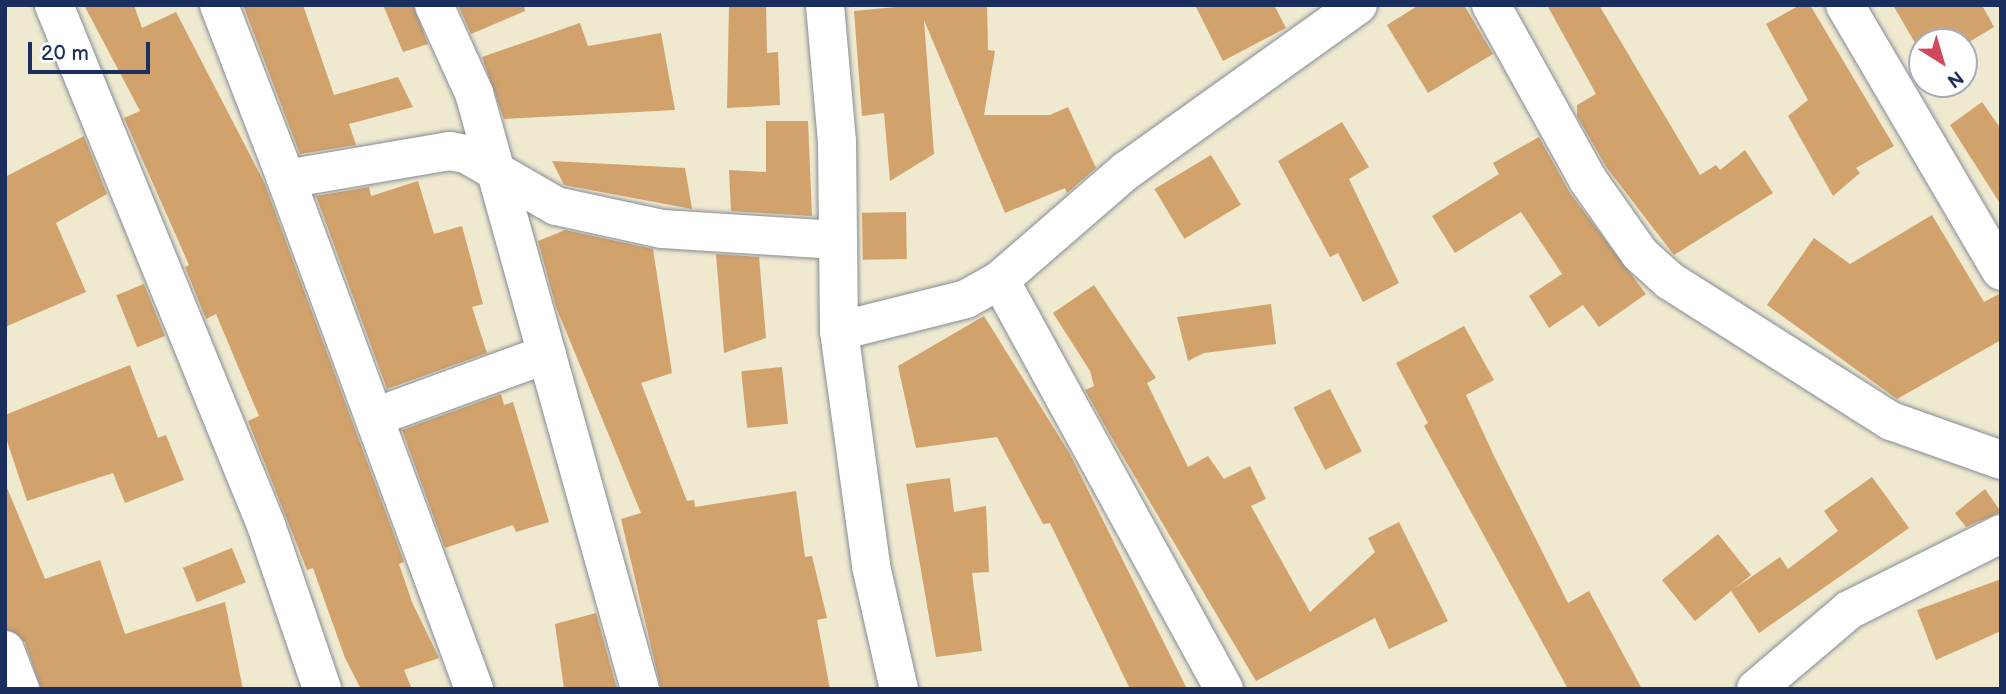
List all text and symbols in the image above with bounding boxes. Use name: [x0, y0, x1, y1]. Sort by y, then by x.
scale bar: [32, 28, 154, 72]
north arrow: [1908, 28, 1978, 98]
text: 20 m: [41, 41, 89, 66]
text: N: [1942, 65, 1967, 92]

